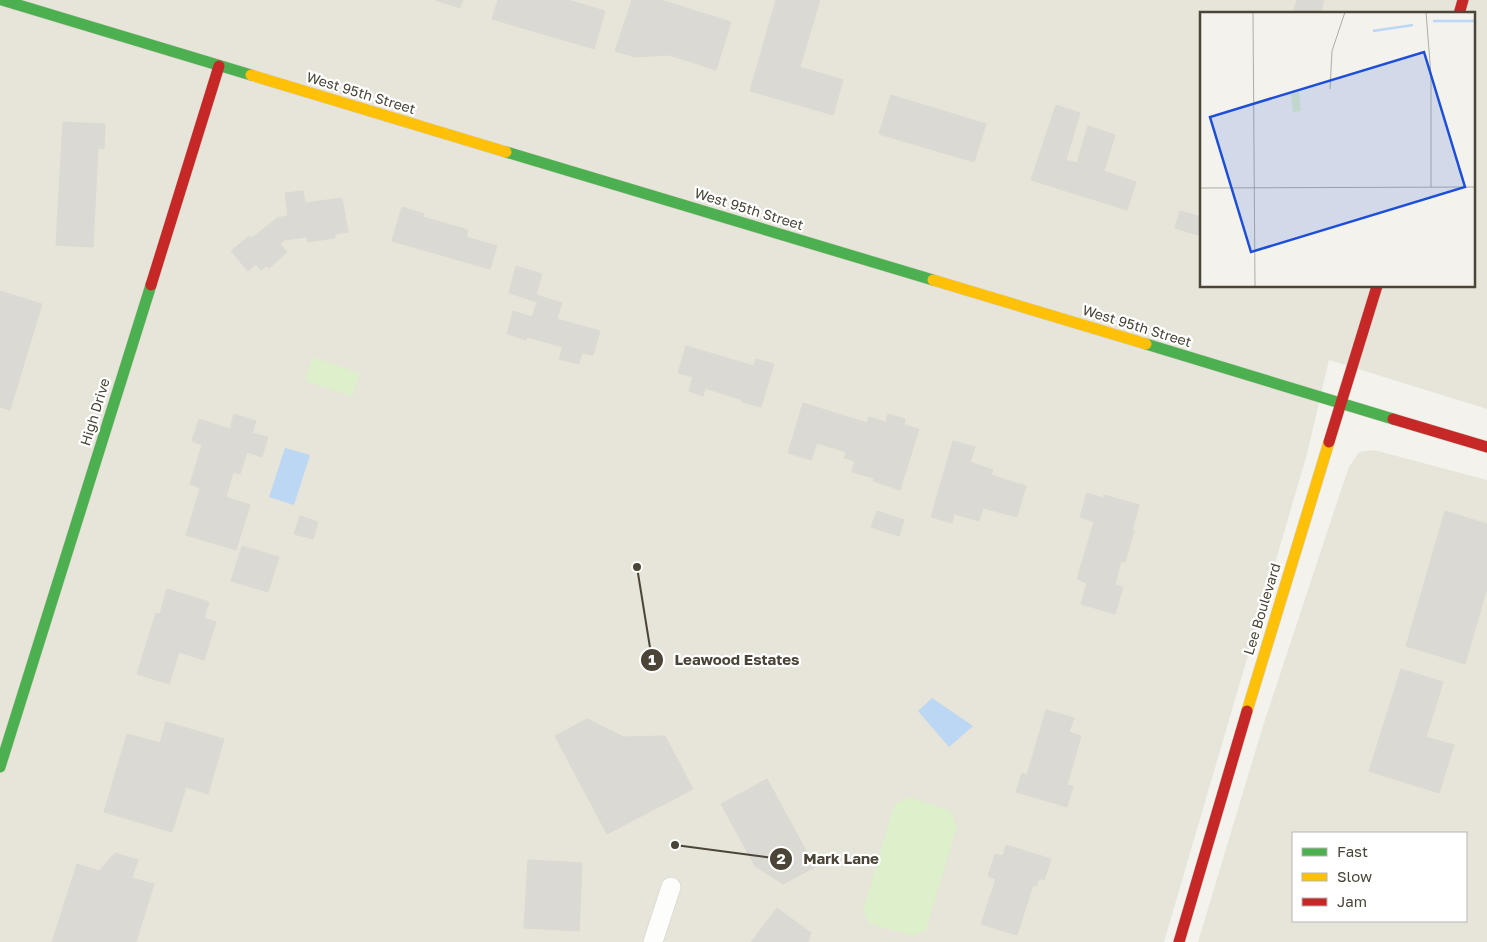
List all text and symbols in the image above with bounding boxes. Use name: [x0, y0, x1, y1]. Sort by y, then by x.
inset map: [1200, 12, 1474, 288]
street label: West 95th Street: [305, 68, 418, 117]
street label: West 95th Street: [693, 184, 806, 233]
street label: West 95th Street: [1081, 301, 1194, 350]
street label: High Drive: [76, 376, 113, 448]
street label: Lee Boulevard: [1239, 561, 1284, 657]
callout: Leawood Estates: [640, 645, 810, 675]
text: 1: [648, 650, 656, 668]
text: Leawood Estates: [675, 650, 799, 668]
legend: [1292, 832, 1467, 922]
text: Fast: [1337, 842, 1368, 860]
callout: Mark Lane: [768, 844, 889, 874]
text: 2: [776, 849, 786, 867]
text: Mark Lane: [803, 849, 879, 867]
text: Slow: [1337, 867, 1372, 885]
text: Jam: [1337, 892, 1367, 910]

